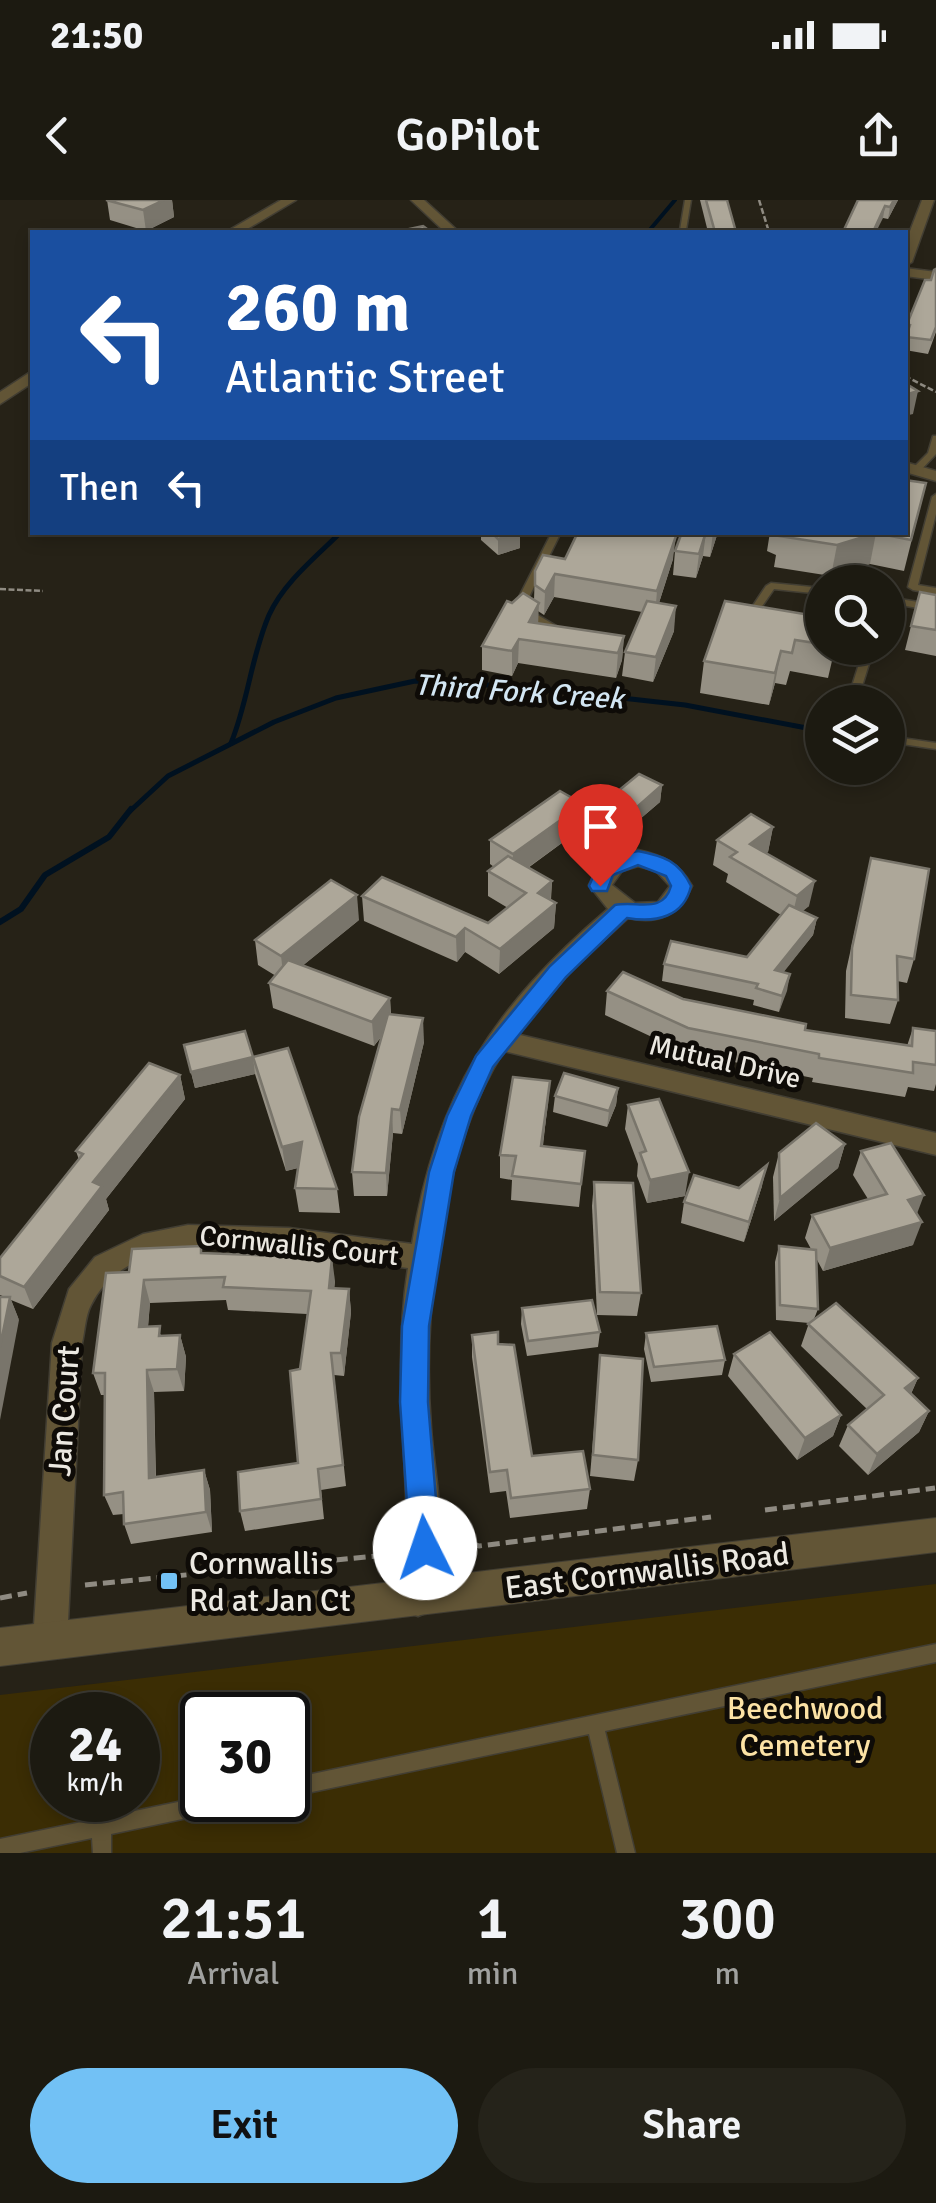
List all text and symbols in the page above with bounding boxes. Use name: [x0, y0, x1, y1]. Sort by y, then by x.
text: 21:50: [50, 12, 143, 59]
icon: back: [30, 108, 85, 163]
text: GoPilot: [396, 108, 540, 163]
icon: share: [851, 108, 906, 163]
text: 260 m: [225, 264, 410, 350]
icon: left: [60, 270, 190, 400]
text: Atlantic Street: [225, 350, 505, 405]
icon: left: [159, 460, 214, 515]
text: Then: [60, 464, 139, 511]
map controls: [805, 565, 905, 785]
button: search: [805, 565, 905, 665]
water label: Third Fork Creek: [413, 666, 628, 718]
button: layers: [805, 685, 905, 785]
pin: [558, 784, 643, 887]
icon: arrive: [573, 799, 628, 854]
street label: Mutual Drive: [646, 1028, 804, 1096]
street label: Cornwallis Court: [198, 1219, 400, 1273]
street label: Jan Court: [40, 1344, 88, 1478]
position arrow: [373, 1496, 477, 1600]
street label: East Cornwallis Road: [503, 1534, 791, 1608]
place label: Cornwallis Rd at Jan Ct: [189, 1544, 351, 1620]
marker: Cornwallis Rd at Jan Ct: [158, 1570, 180, 1592]
park label: Beechwood Cemetery: [727, 1689, 883, 1765]
speed limit sign: 30: [180, 1692, 310, 1822]
text: 24: [68, 1714, 122, 1776]
text: km/h: [67, 1767, 123, 1798]
text: 21:51: [160, 1882, 307, 1956]
text: 1: [476, 1882, 509, 1956]
text: 300: [679, 1882, 776, 1956]
text: Arrival: [187, 1954, 280, 1993]
text: min: [467, 1954, 518, 1993]
text: m: [714, 1954, 740, 1993]
button: Exit: [30, 2068, 458, 2183]
button: Share: [478, 2068, 906, 2183]

